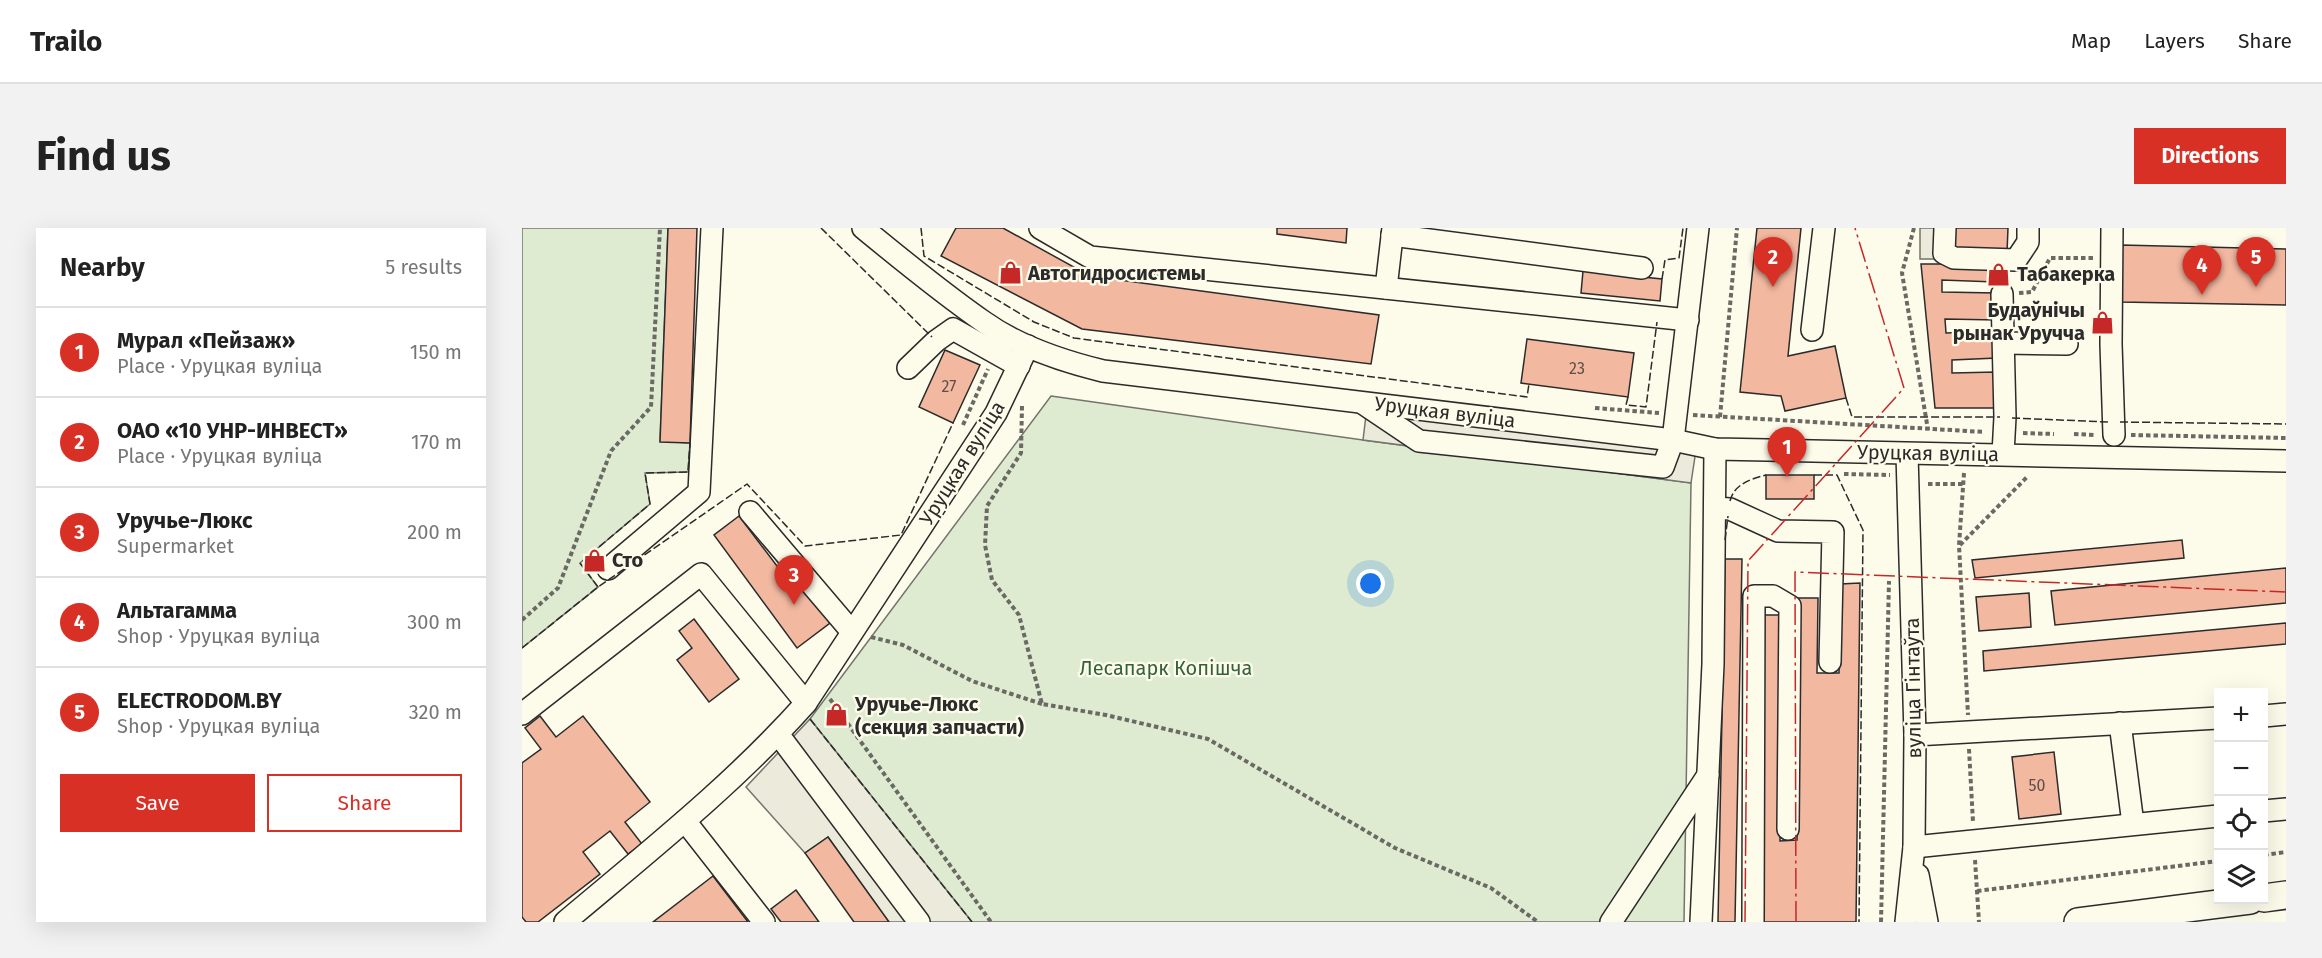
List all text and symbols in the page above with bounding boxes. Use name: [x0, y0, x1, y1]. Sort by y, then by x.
text: Trailo: [30, 25, 102, 58]
text: Map: [2071, 28, 2111, 54]
text: Layers: [2144, 28, 2205, 54]
text: Share: [2238, 28, 2292, 54]
button: Directions: [2134, 128, 2286, 184]
text: Find us: [36, 131, 171, 181]
pin: 2: [1754, 238, 1792, 287]
pin: 5: [2236, 238, 2276, 287]
pin: 4: [2182, 245, 2222, 295]
text: Nearby: [60, 252, 145, 283]
text: 5 results: [385, 255, 462, 279]
shop icon: Автогидросистемы: [997, 260, 1023, 286]
place label: Автогидросистемы: [1027, 261, 1206, 285]
shop icon: Табакерка: [1986, 261, 2012, 287]
place label: Табакерка: [2017, 262, 2115, 286]
place label: Будаўнічы рынак Уручча: [1953, 298, 2085, 345]
shop icon: Будаўнічы рынак Уручча: [2090, 309, 2116, 335]
text: Мурал «Пейзаж»: [117, 327, 295, 354]
text: 1: [75, 340, 84, 364]
text: 150 m: [410, 340, 462, 364]
text: Place · Уруцкая вуліца: [117, 354, 322, 378]
house number: 23: [1569, 359, 1585, 378]
house number: 27: [942, 377, 956, 396]
street label: Уруцкая вуліца: [1373, 391, 1517, 433]
street label: Уруцкая вуліца: [914, 397, 1010, 529]
text: ОАО «10 УНР-ИНВЕСТ»: [117, 417, 348, 444]
pin: 1: [1768, 428, 1806, 477]
text: 2: [74, 430, 85, 454]
text: 170 m: [411, 430, 462, 454]
street label: Уруцкая вуліца: [1857, 440, 1999, 466]
text: Place · Уруцкая вуліца: [117, 444, 322, 468]
text: Уручье-Люкс: [117, 507, 253, 534]
text: 3: [74, 520, 85, 544]
text: 200 m: [407, 520, 462, 544]
text: Supermarket: [117, 534, 234, 558]
shop icon: Сто: [581, 547, 607, 573]
place label: Сто: [612, 548, 644, 572]
pin: 3: [774, 556, 814, 605]
your location: [1356, 569, 1385, 598]
text: Альтагамма: [117, 597, 237, 624]
text: 4: [74, 610, 85, 634]
text: 300 m: [407, 610, 462, 634]
street label: вуліца Гінтаўта: [1900, 617, 1926, 759]
text: Shop · Уруцкая вуліца: [117, 624, 320, 648]
park label: Лесапарк Копішча: [1079, 656, 1253, 680]
text: ELECTRODOM.BY: [117, 687, 282, 714]
map controls: [2214, 688, 2268, 904]
button: +: [2214, 688, 2268, 742]
place label: Уручье-Люкс (секция запчасти): [854, 692, 1024, 739]
text: 5: [74, 700, 85, 724]
text: 320 m: [409, 700, 462, 724]
shop icon: Уручье-Люкс (секция запчасти): [824, 702, 850, 728]
text: Shop · Уруцкая вуліца: [117, 714, 320, 738]
button: −: [2214, 742, 2268, 796]
button: Save: [60, 774, 255, 832]
button: Share: [267, 774, 462, 832]
house number: 50: [2029, 776, 2046, 795]
button: locate: [2214, 796, 2268, 850]
button: layers: [2214, 850, 2268, 904]

